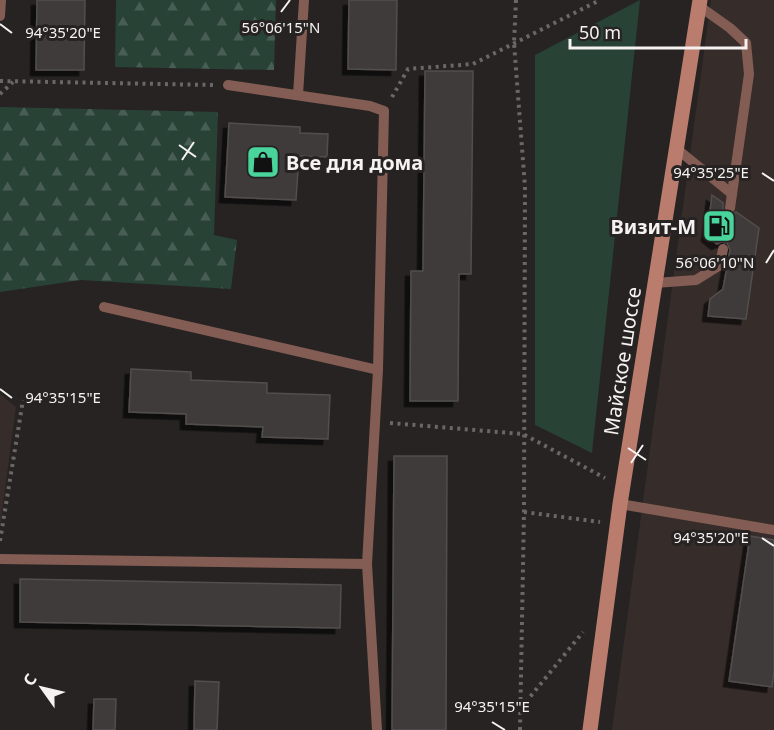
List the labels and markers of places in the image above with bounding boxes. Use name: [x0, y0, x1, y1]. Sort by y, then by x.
shop icon: Все для дома: [245, 144, 281, 180]
place label: Все для дома: [286, 149, 423, 176]
fuel station icon: Визит-М: [701, 208, 737, 244]
place label: Визит-М: [611, 213, 696, 240]

